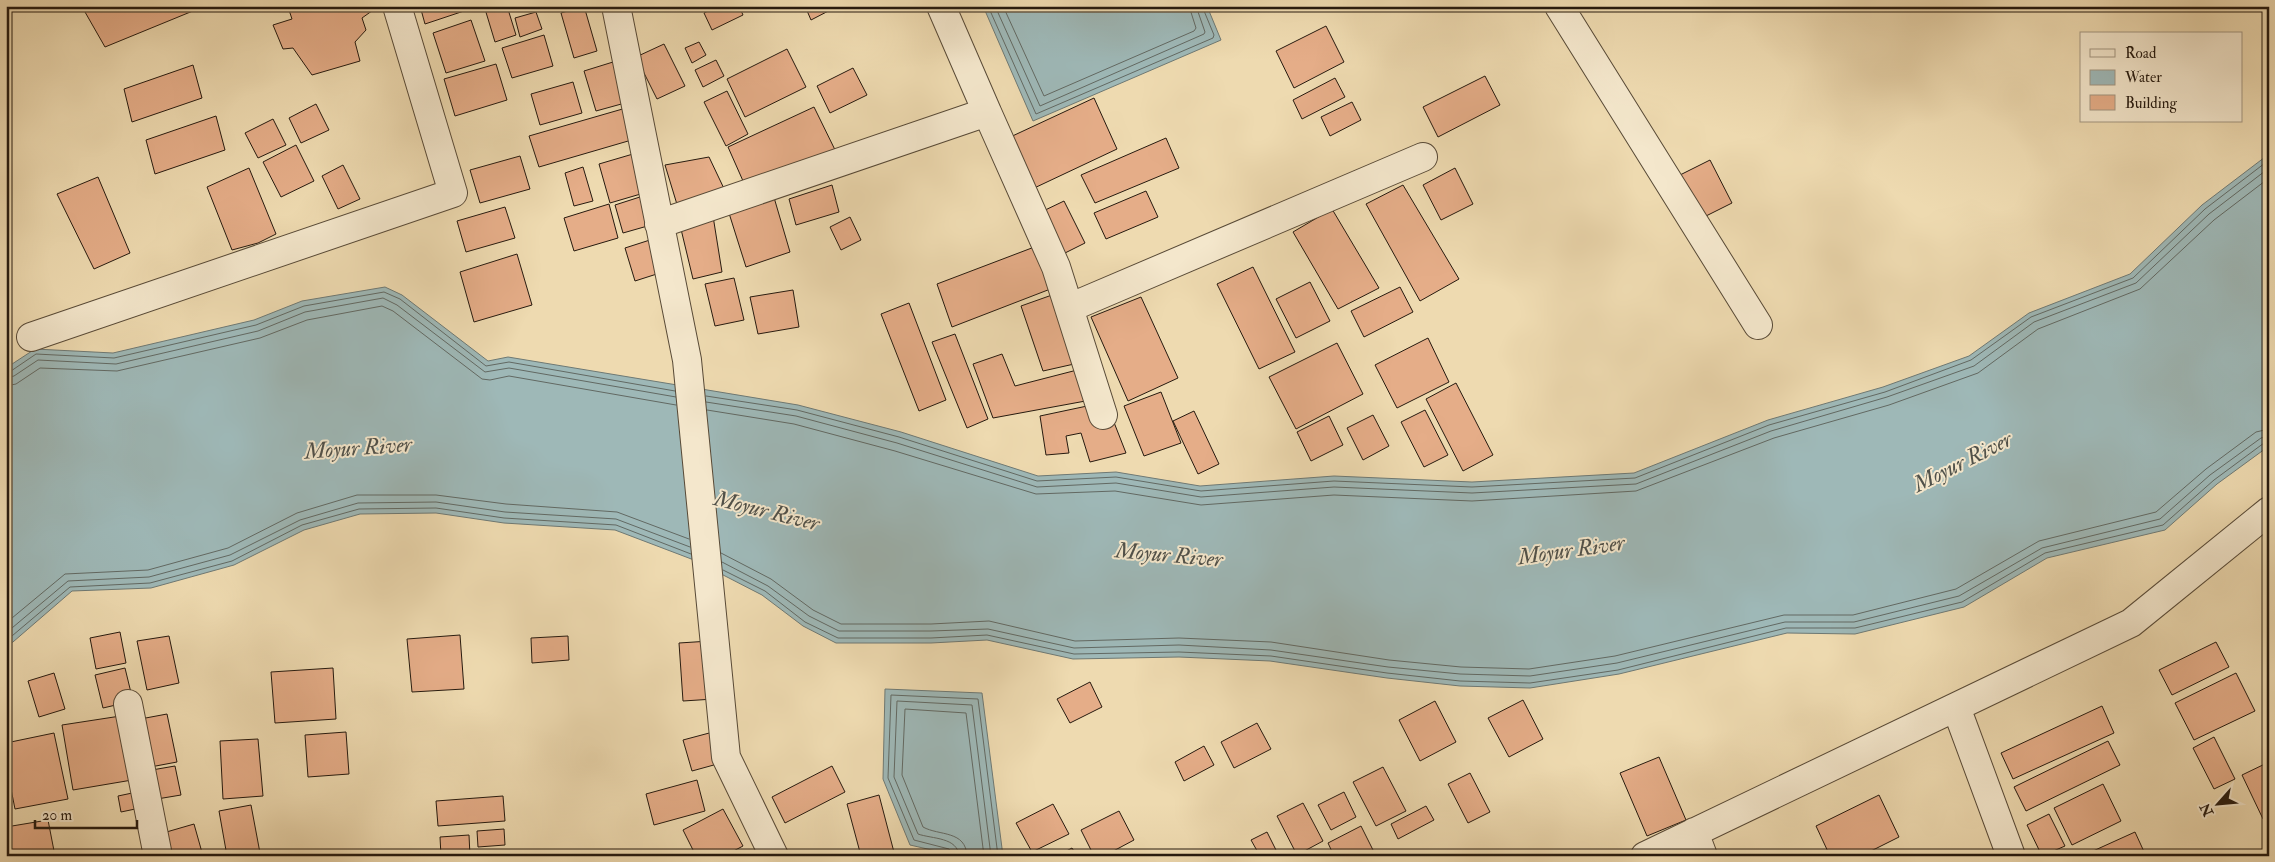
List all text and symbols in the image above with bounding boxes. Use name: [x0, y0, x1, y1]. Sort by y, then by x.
legend: [2080, 32, 2242, 122]
text: Road: [2125, 44, 2157, 63]
text: Water: [2124, 68, 2162, 87]
text: Building: [2125, 94, 2177, 113]
water label: Moyur River: [1906, 424, 2018, 500]
water label: Moyur River: [302, 430, 414, 466]
water label: Moyur River: [709, 484, 824, 538]
water label: Moyur River: [1514, 528, 1628, 572]
water label: Moyur River: [1112, 536, 1225, 574]
north arrow: [2192, 780, 2242, 830]
scale bar: [35, 797, 138, 829]
text: N: [2196, 800, 2218, 820]
text: 20 m: [42, 806, 72, 825]

